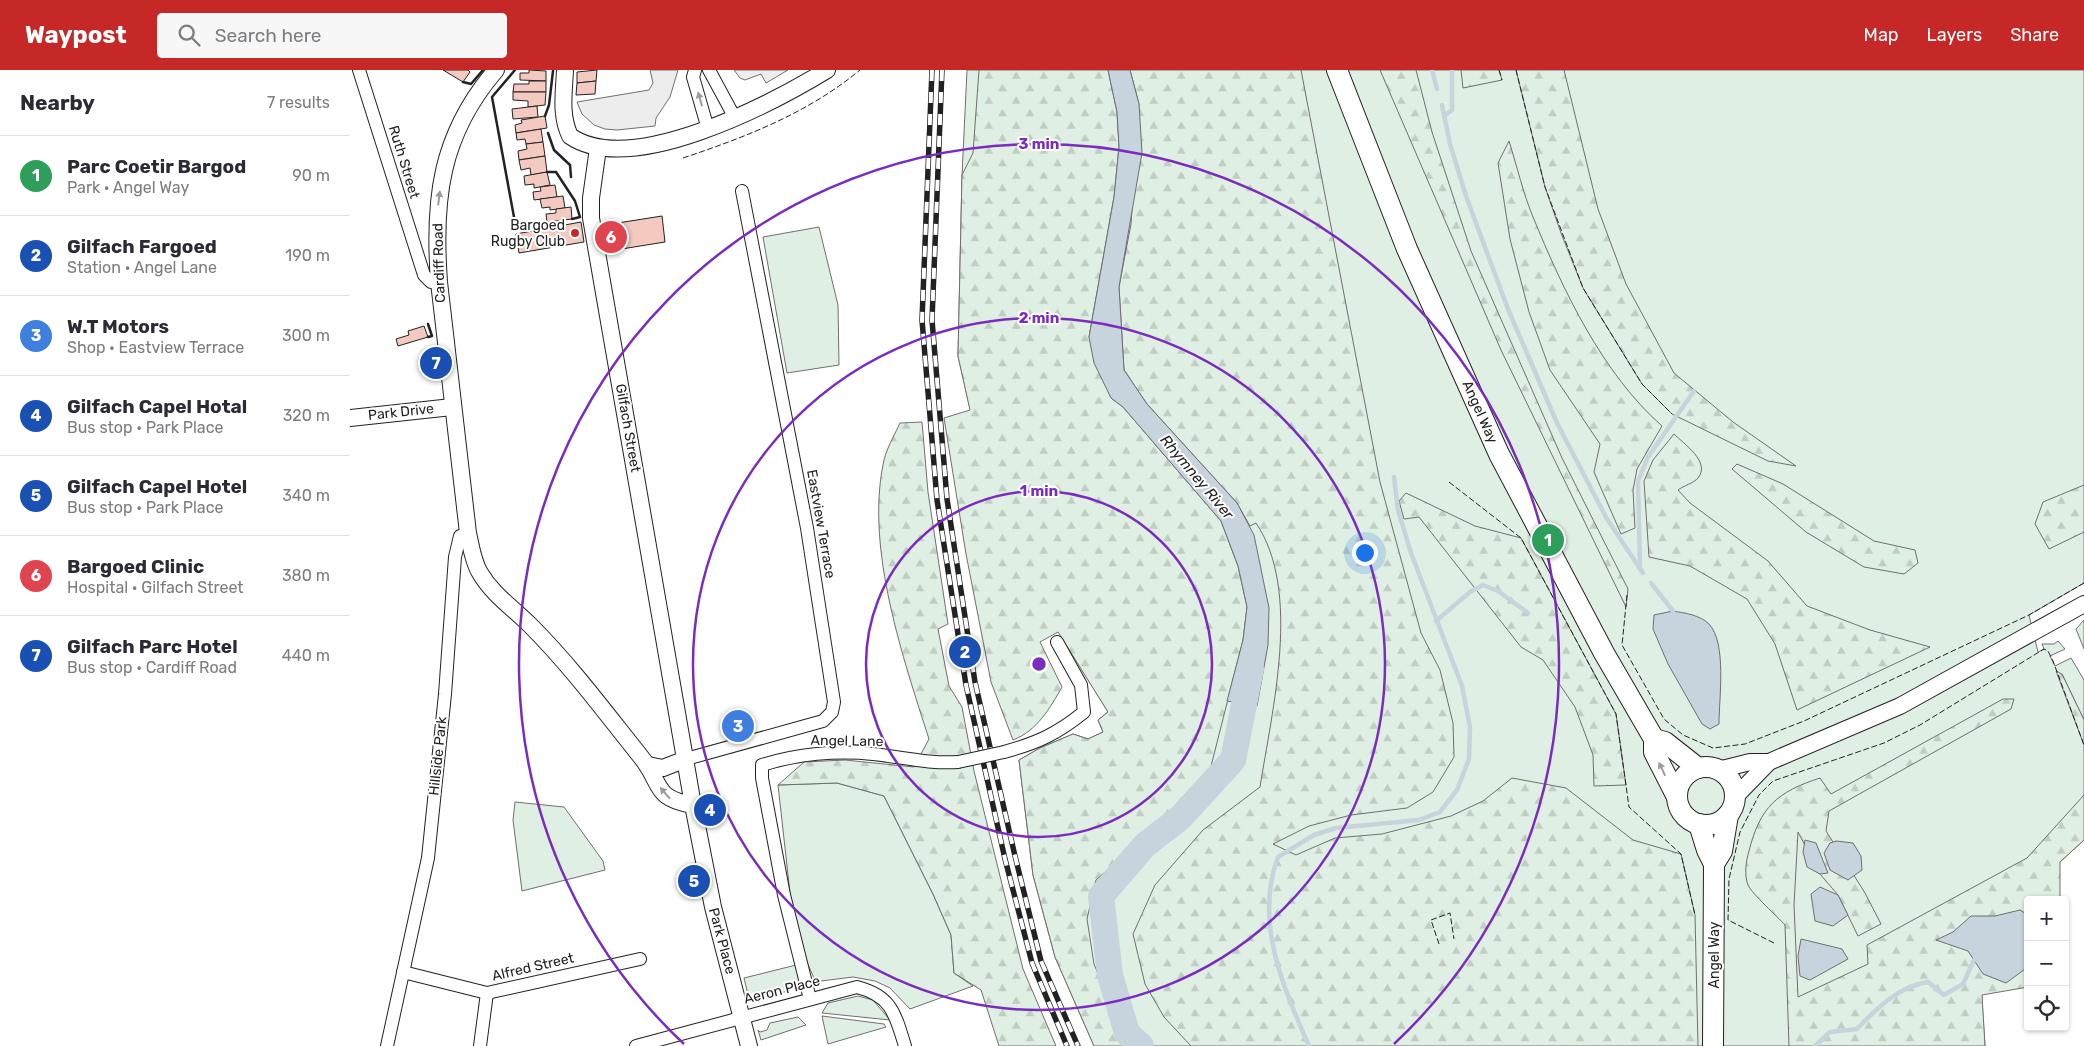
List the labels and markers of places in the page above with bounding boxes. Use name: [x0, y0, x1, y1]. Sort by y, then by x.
place label: Bargoed Rugby Club: [491, 217, 565, 250]
pin: 6: [595, 218, 627, 256]
marker: Bargoed Rugby Club: [569, 227, 581, 239]
pin: 7: [420, 344, 452, 382]
pin: 1: [1532, 521, 1564, 559]
pin: 2: [949, 633, 981, 671]
centre of rings: [1030, 655, 1048, 673]
pin: 3: [722, 707, 754, 745]
pin: 4: [694, 791, 726, 829]
pin: 5: [678, 862, 710, 900]

